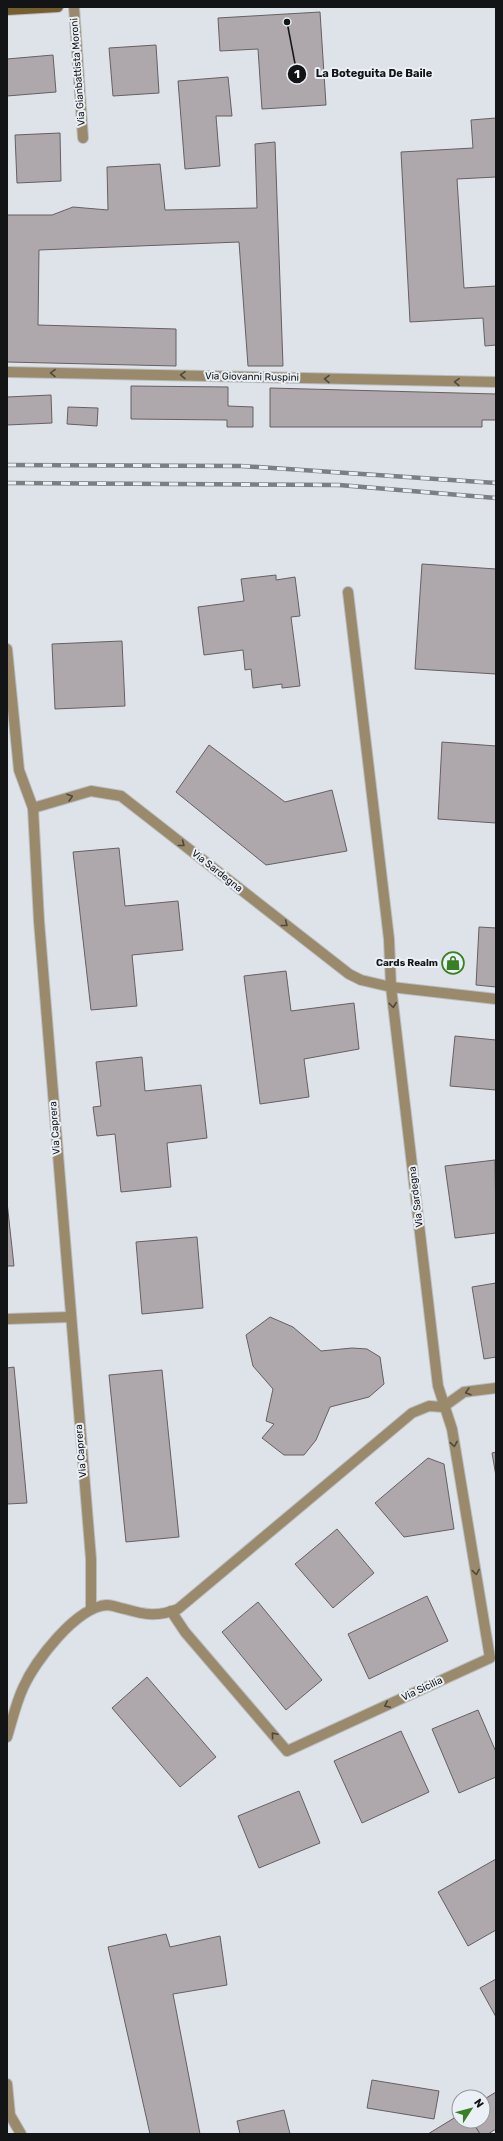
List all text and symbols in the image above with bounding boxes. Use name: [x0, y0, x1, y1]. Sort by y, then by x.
street label: Via Gianbattista Moroni: [68, 18, 88, 126]
callout: La Boteguita De Baile: [287, 62, 440, 85]
text: 1: [294, 67, 300, 81]
text: La Boteguita De Baile: [316, 67, 433, 80]
one-way arrow: [50, 369, 56, 377]
street label: Via Giovanni Ruspini: [205, 370, 299, 384]
one-way arrow: [180, 371, 186, 380]
one-way arrow: [324, 374, 330, 383]
one-way arrow: [454, 377, 460, 386]
one-way arrow: [67, 793, 74, 802]
one-way arrow: [178, 839, 185, 846]
street label: Via Sardegna: [189, 847, 245, 895]
one-way arrow: [280, 919, 287, 926]
shop icon: Cards Realm: [440, 950, 466, 976]
place label: Cards Realm: [376, 957, 438, 969]
one-way arrow: [389, 1002, 398, 1008]
street label: Via Caprera: [47, 1101, 63, 1155]
street label: Via Sardegna: [406, 1166, 426, 1228]
one-way arrow: [464, 1387, 471, 1396]
street label: Via Caprera: [73, 1424, 89, 1478]
one-way arrow: [450, 1441, 458, 1447]
one-way arrow: [471, 1569, 479, 1575]
street label: Via Sicilia: [400, 1674, 444, 1704]
one-way arrow: [383, 1700, 391, 1708]
one-way arrow: [271, 1732, 278, 1740]
north arrow: [451, 2089, 491, 2129]
text: N: [471, 2096, 486, 2111]

